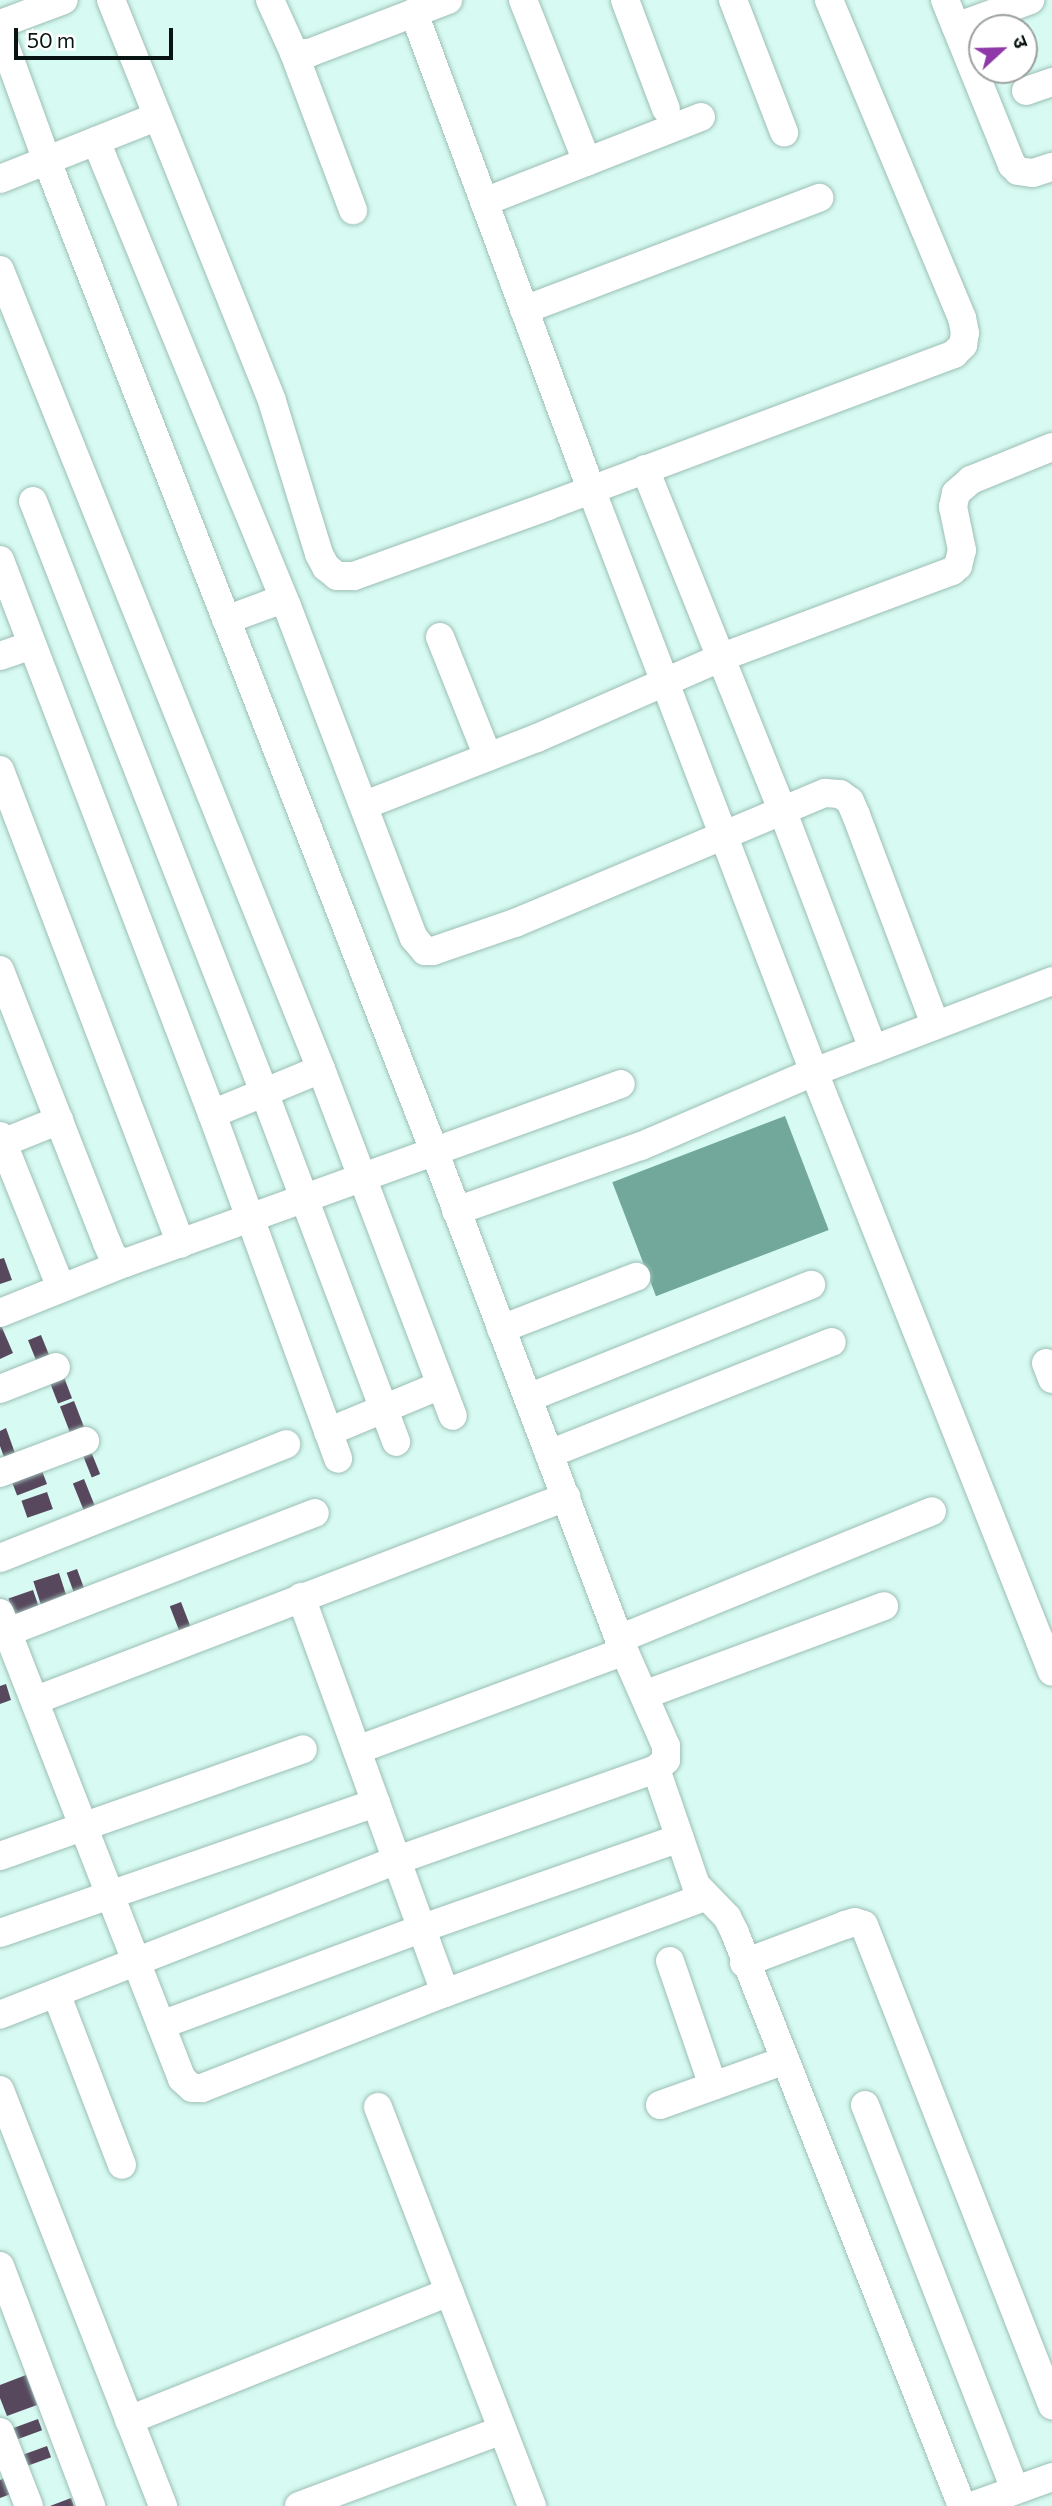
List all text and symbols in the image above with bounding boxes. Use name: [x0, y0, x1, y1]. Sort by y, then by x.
scale bar: [18, 14, 177, 58]
north arrow: [968, 14, 1038, 84]
text: 50 m: [27, 27, 75, 52]
text: उ: [1008, 32, 1034, 51]

